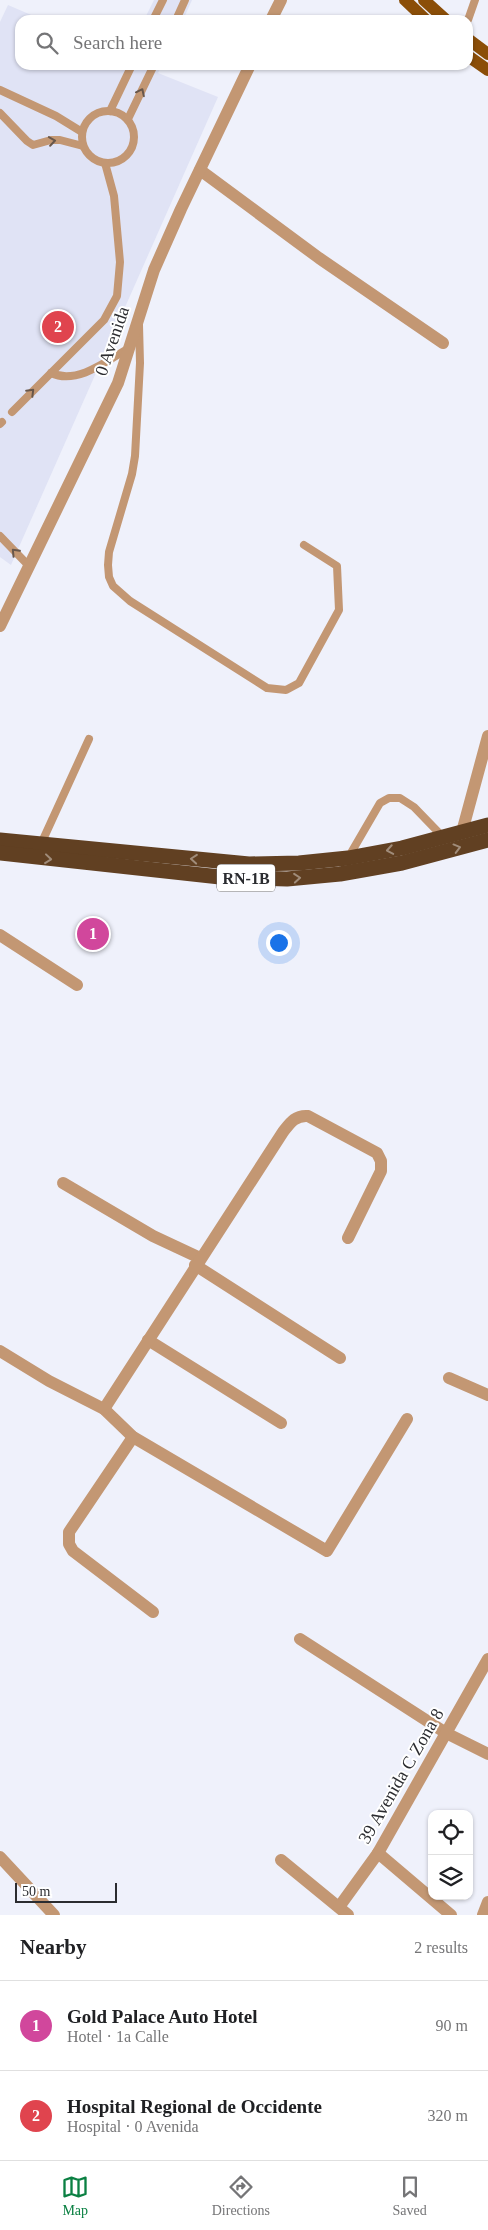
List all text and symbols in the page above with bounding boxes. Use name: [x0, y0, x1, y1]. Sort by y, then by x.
search box: [15, 15, 473, 70]
icon: search: [33, 29, 61, 57]
text: Search here: [73, 32, 162, 53]
one-way arrow: [135, 88, 145, 97]
one-way arrow: [48, 137, 57, 147]
street label: 0 Avenida: [91, 304, 133, 378]
pin: 2: [42, 308, 74, 346]
one-way arrow: [26, 389, 35, 398]
one-way arrow: [12, 549, 21, 558]
one-way arrow: [386, 844, 394, 854]
one-way arrow: [452, 844, 460, 854]
one-way arrow: [45, 853, 53, 864]
one-way arrow: [189, 854, 197, 865]
road number: RN-1B: [217, 864, 275, 891]
one-way arrow: [294, 873, 302, 884]
pin: 1: [77, 915, 109, 953]
your location: [266, 930, 292, 956]
street label: 39 Avenida C Zona 8: [354, 1705, 448, 1847]
map controls: [428, 1810, 473, 1900]
button: locate: [428, 1810, 473, 1855]
button: layers: [428, 1855, 473, 1900]
scale bar: [15, 1880, 118, 1903]
text: 50 m: [22, 1884, 50, 1899]
text: Nearby: [20, 1935, 87, 1959]
text: 2 results: [414, 1939, 468, 1956]
text: Gold Palace Auto Hotel: [67, 2006, 258, 2027]
text: 1: [32, 2017, 40, 2034]
text: 90 m: [436, 2017, 468, 2034]
text: Hotel · 1a Calle: [67, 2028, 169, 2045]
text: Hospital Regional de Occidente: [67, 2096, 322, 2117]
text: 2: [32, 2107, 40, 2124]
text: 320 m: [428, 2107, 468, 2124]
text: Hospital · 0 Avenida: [67, 2118, 199, 2135]
tab: Map: [61, 2173, 89, 2219]
tab: Directions: [212, 2173, 270, 2219]
tab: Saved: [393, 2173, 427, 2219]

